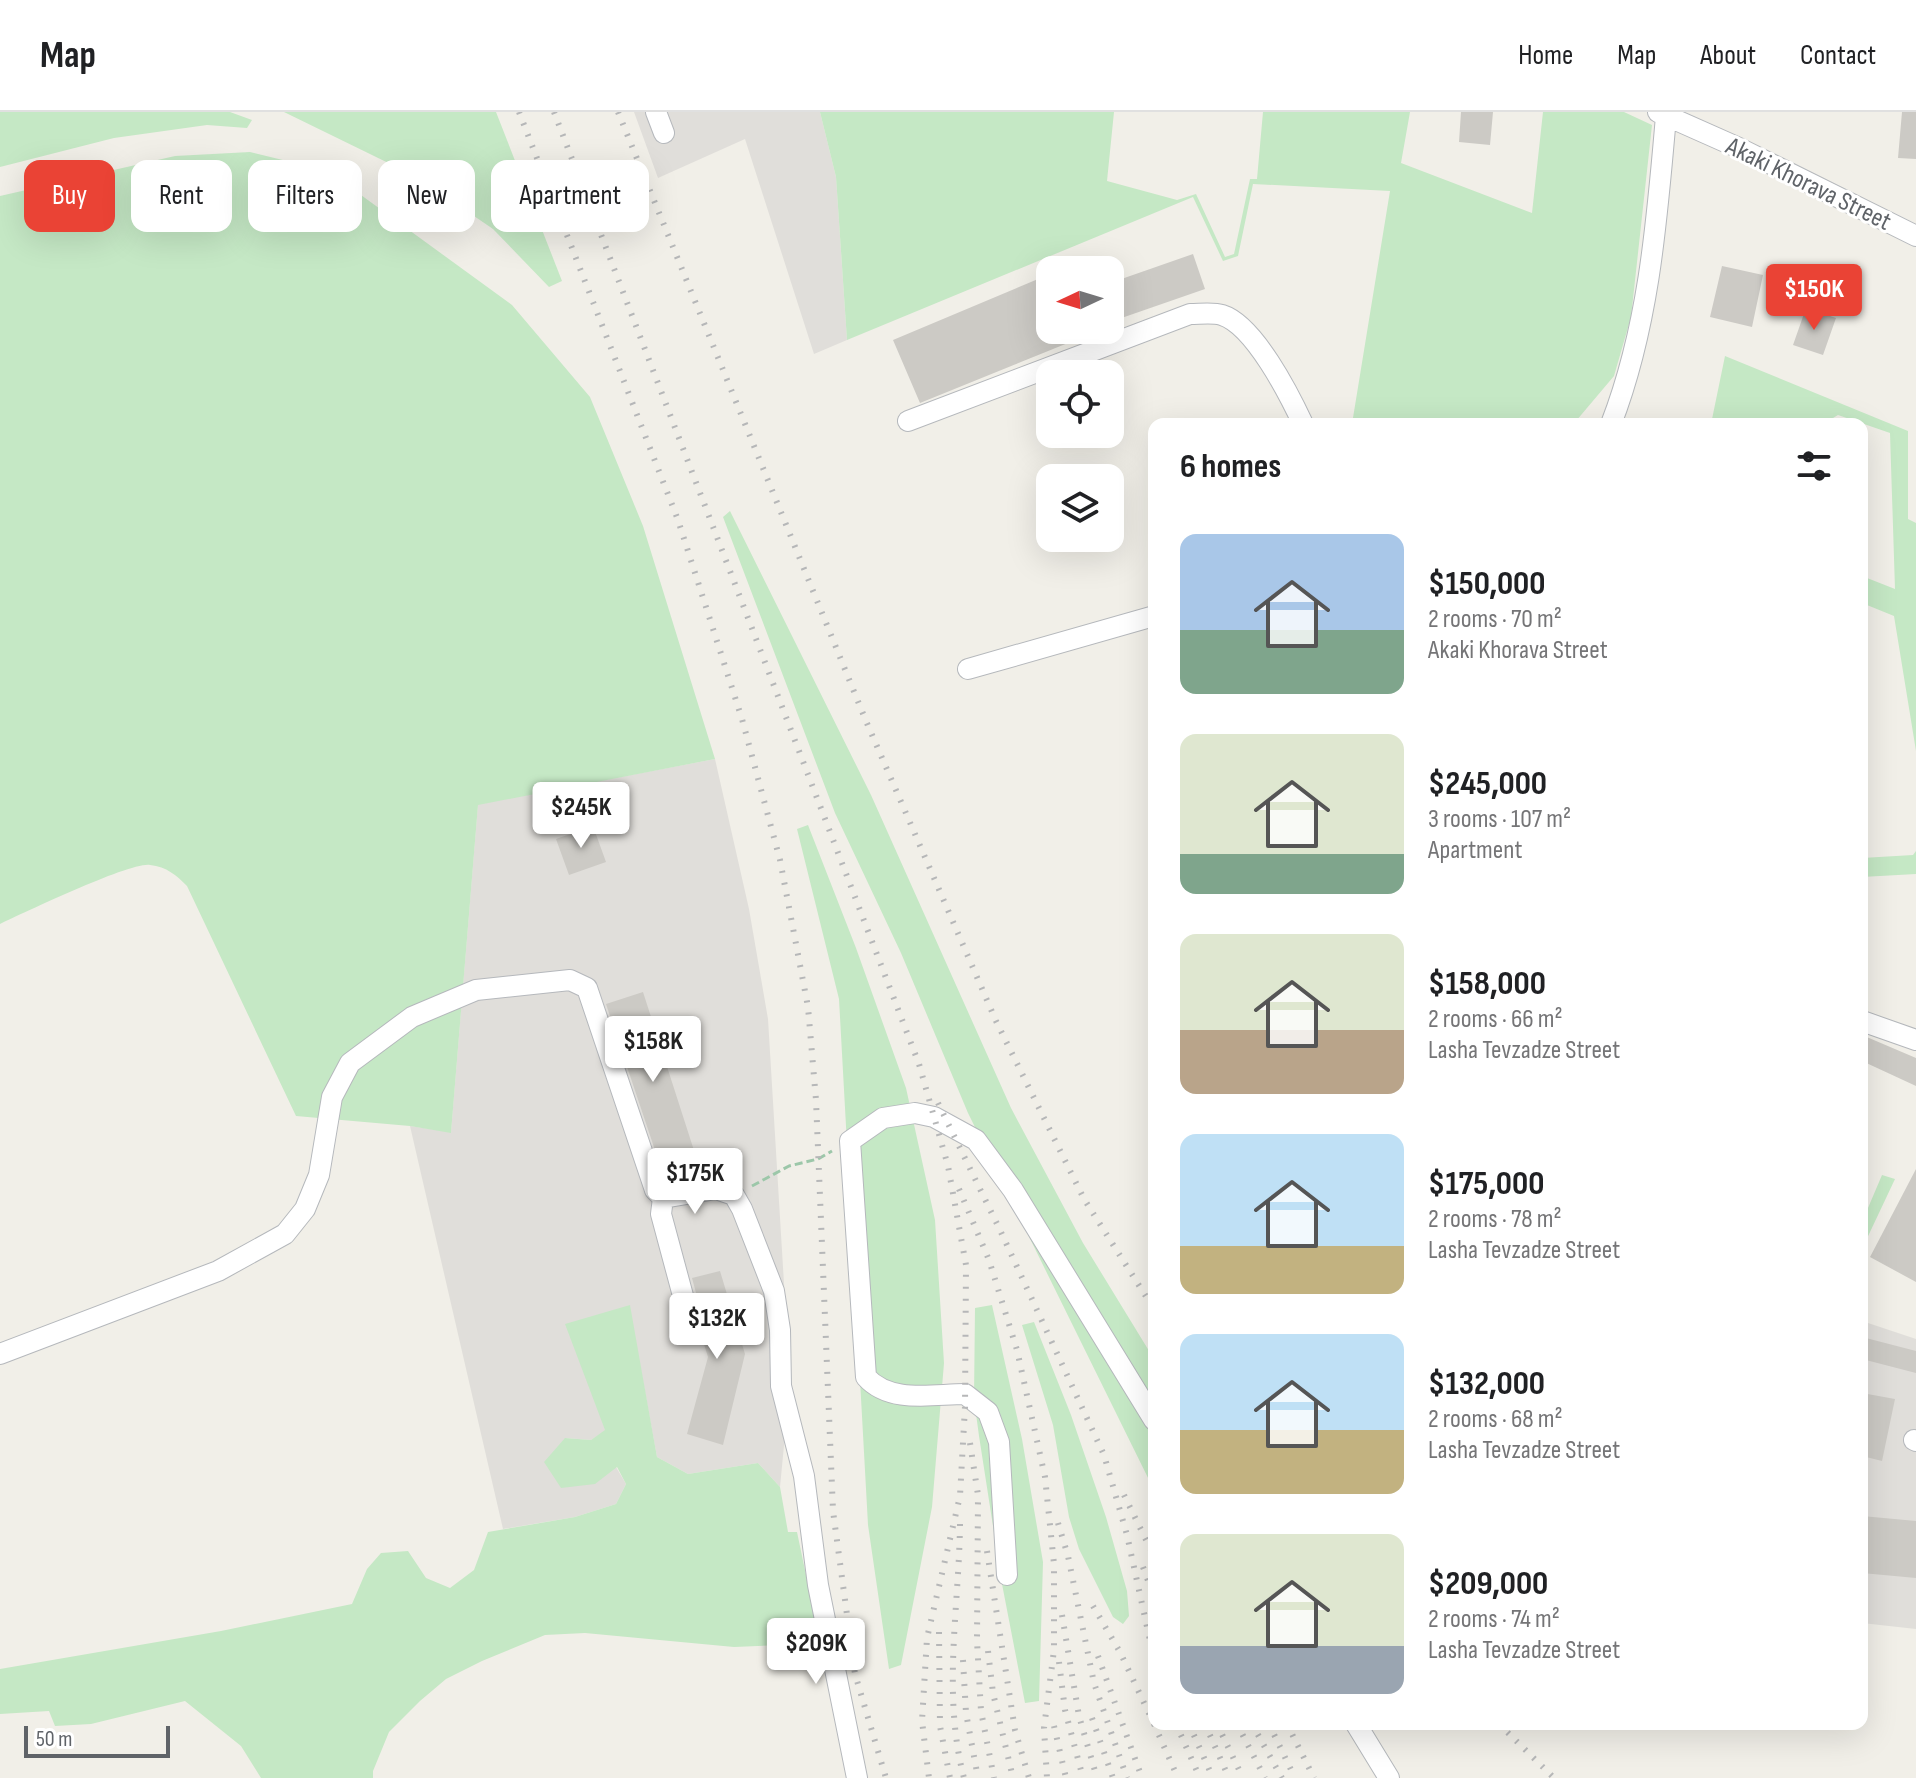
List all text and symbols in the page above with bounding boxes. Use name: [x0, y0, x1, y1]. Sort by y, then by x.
text: Map: [40, 33, 96, 78]
text: Home: [1518, 39, 1573, 72]
text: Map: [1617, 39, 1656, 72]
text: About: [1700, 39, 1756, 72]
text: Contact: [1800, 39, 1876, 72]
street label: Akaki Khorava Street: [1720, 131, 1896, 238]
chip: Buy: [24, 160, 115, 232]
chip: Rent: [131, 160, 232, 232]
chip: Filters: [248, 160, 362, 232]
chip: New: [378, 160, 475, 232]
chip: Apartment: [491, 160, 649, 232]
north arrow: [1036, 256, 1124, 344]
map controls: [1036, 256, 1124, 552]
pin: $150K: [1758, 264, 1870, 332]
text: $150K: [1784, 274, 1844, 305]
button: locate: [1036, 360, 1124, 448]
icon: filters: [1792, 444, 1836, 488]
text: 6 homes: [1180, 446, 1281, 487]
button: layers: [1036, 464, 1124, 552]
text: $150,000: [1428, 563, 1545, 604]
icon: home: [1244, 566, 1340, 662]
text: 2 rooms · 70 m²: [1428, 604, 1562, 635]
text: Akaki Khorava Street: [1428, 635, 1608, 666]
text: $245,000: [1428, 763, 1547, 804]
icon: home: [1244, 766, 1340, 862]
pin: $245K: [525, 782, 637, 850]
text: $245K: [551, 792, 611, 823]
text: 3 rooms · 107 m²: [1428, 804, 1571, 835]
text: Apartment: [1428, 835, 1522, 866]
text: $158,000: [1428, 963, 1546, 1004]
icon: home: [1244, 966, 1340, 1062]
text: 2 rooms · 66 m²: [1428, 1004, 1563, 1035]
pin: $158K: [597, 1016, 709, 1084]
text: $158K: [623, 1026, 683, 1057]
text: Lasha Tevzadze Street: [1428, 1035, 1620, 1066]
pin: $175K: [639, 1148, 751, 1216]
text: $175K: [666, 1158, 724, 1189]
text: $175,000: [1428, 1163, 1544, 1204]
icon: home: [1244, 1166, 1340, 1262]
text: 2 rooms · 78 m²: [1428, 1204, 1562, 1235]
text: Lasha Tevzadze Street: [1428, 1235, 1620, 1266]
pin: $132K: [661, 1293, 773, 1361]
text: $132K: [687, 1303, 747, 1334]
text: $132,000: [1428, 1363, 1545, 1404]
icon: home: [1244, 1366, 1340, 1462]
text: 2 rooms · 68 m²: [1428, 1404, 1563, 1435]
text: Lasha Tevzadze Street: [1428, 1435, 1620, 1466]
text: $209,000: [1428, 1563, 1548, 1604]
icon: home: [1244, 1566, 1340, 1662]
text: 2 rooms · 74 m²: [1428, 1604, 1560, 1635]
pin: $209K: [760, 1618, 872, 1686]
text: $209K: [785, 1628, 847, 1659]
text: Lasha Tevzadze Street: [1428, 1635, 1620, 1666]
scale bar: [24, 1722, 170, 1758]
text: 50 m: [36, 1726, 72, 1753]

